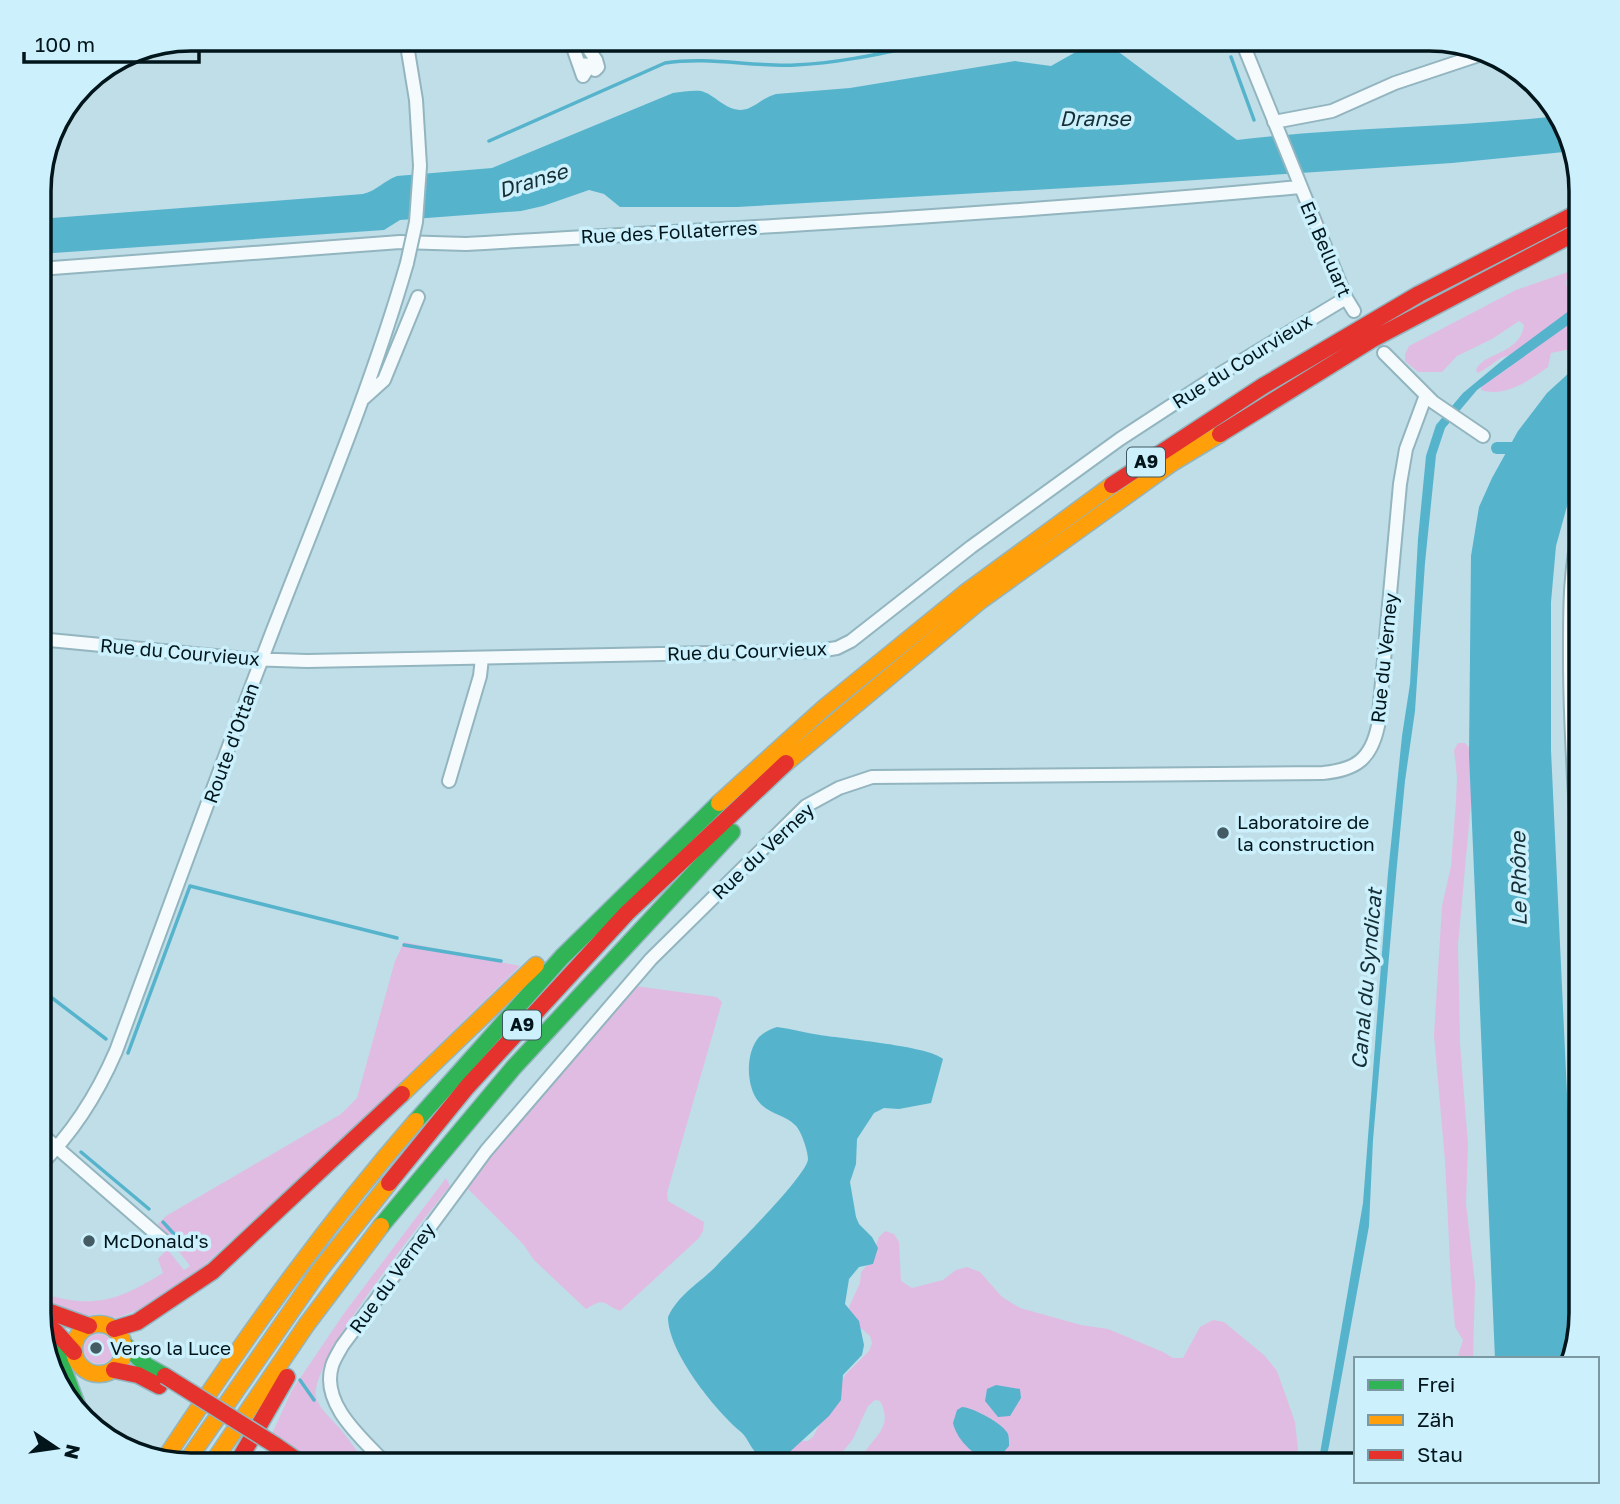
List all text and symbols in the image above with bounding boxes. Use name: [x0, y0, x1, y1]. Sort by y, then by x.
scale bar: [24, 21, 200, 65]
text: 100 m: [35, 31, 95, 57]
water label: Dranse: [1060, 105, 1132, 131]
water label: Dranse: [495, 157, 572, 203]
street label: En Belluart: [1296, 198, 1357, 300]
street label: Rue des Follaterres: [580, 215, 758, 248]
street label: Rue du Courvieux: [1168, 308, 1316, 413]
road number: A9: [1127, 448, 1165, 476]
street label: Rue du Verney: [1365, 591, 1402, 724]
street label: Rue du Courvieux: [99, 633, 261, 670]
street label: Rue du Courvieux: [667, 636, 827, 665]
street label: Route d'Ottan: [198, 680, 263, 806]
street label: Rue du Verney: [707, 797, 819, 904]
place label: Laboratoire de la construction: [1237, 810, 1375, 855]
marker: Laboratoire de la construction: [1215, 825, 1231, 841]
water label: Le Rhône: [1504, 830, 1532, 926]
water label: Canal du Syndicat: [1345, 885, 1387, 1071]
road number: A9: [503, 1010, 541, 1040]
street label: Rue du Verney: [344, 1218, 440, 1337]
place label: McDonald's: [103, 1229, 209, 1252]
marker: McDonald's: [81, 1233, 97, 1249]
place label: Verso la Luce: [110, 1336, 231, 1359]
marker: Verso la Luce: [88, 1340, 104, 1356]
legend: [1354, 1357, 1599, 1483]
text: Frei: [1417, 1371, 1455, 1397]
text: Zäh: [1417, 1406, 1454, 1432]
north arrow: [21, 1413, 91, 1483]
text: Stau: [1417, 1441, 1463, 1467]
text: N: [60, 1442, 86, 1462]

